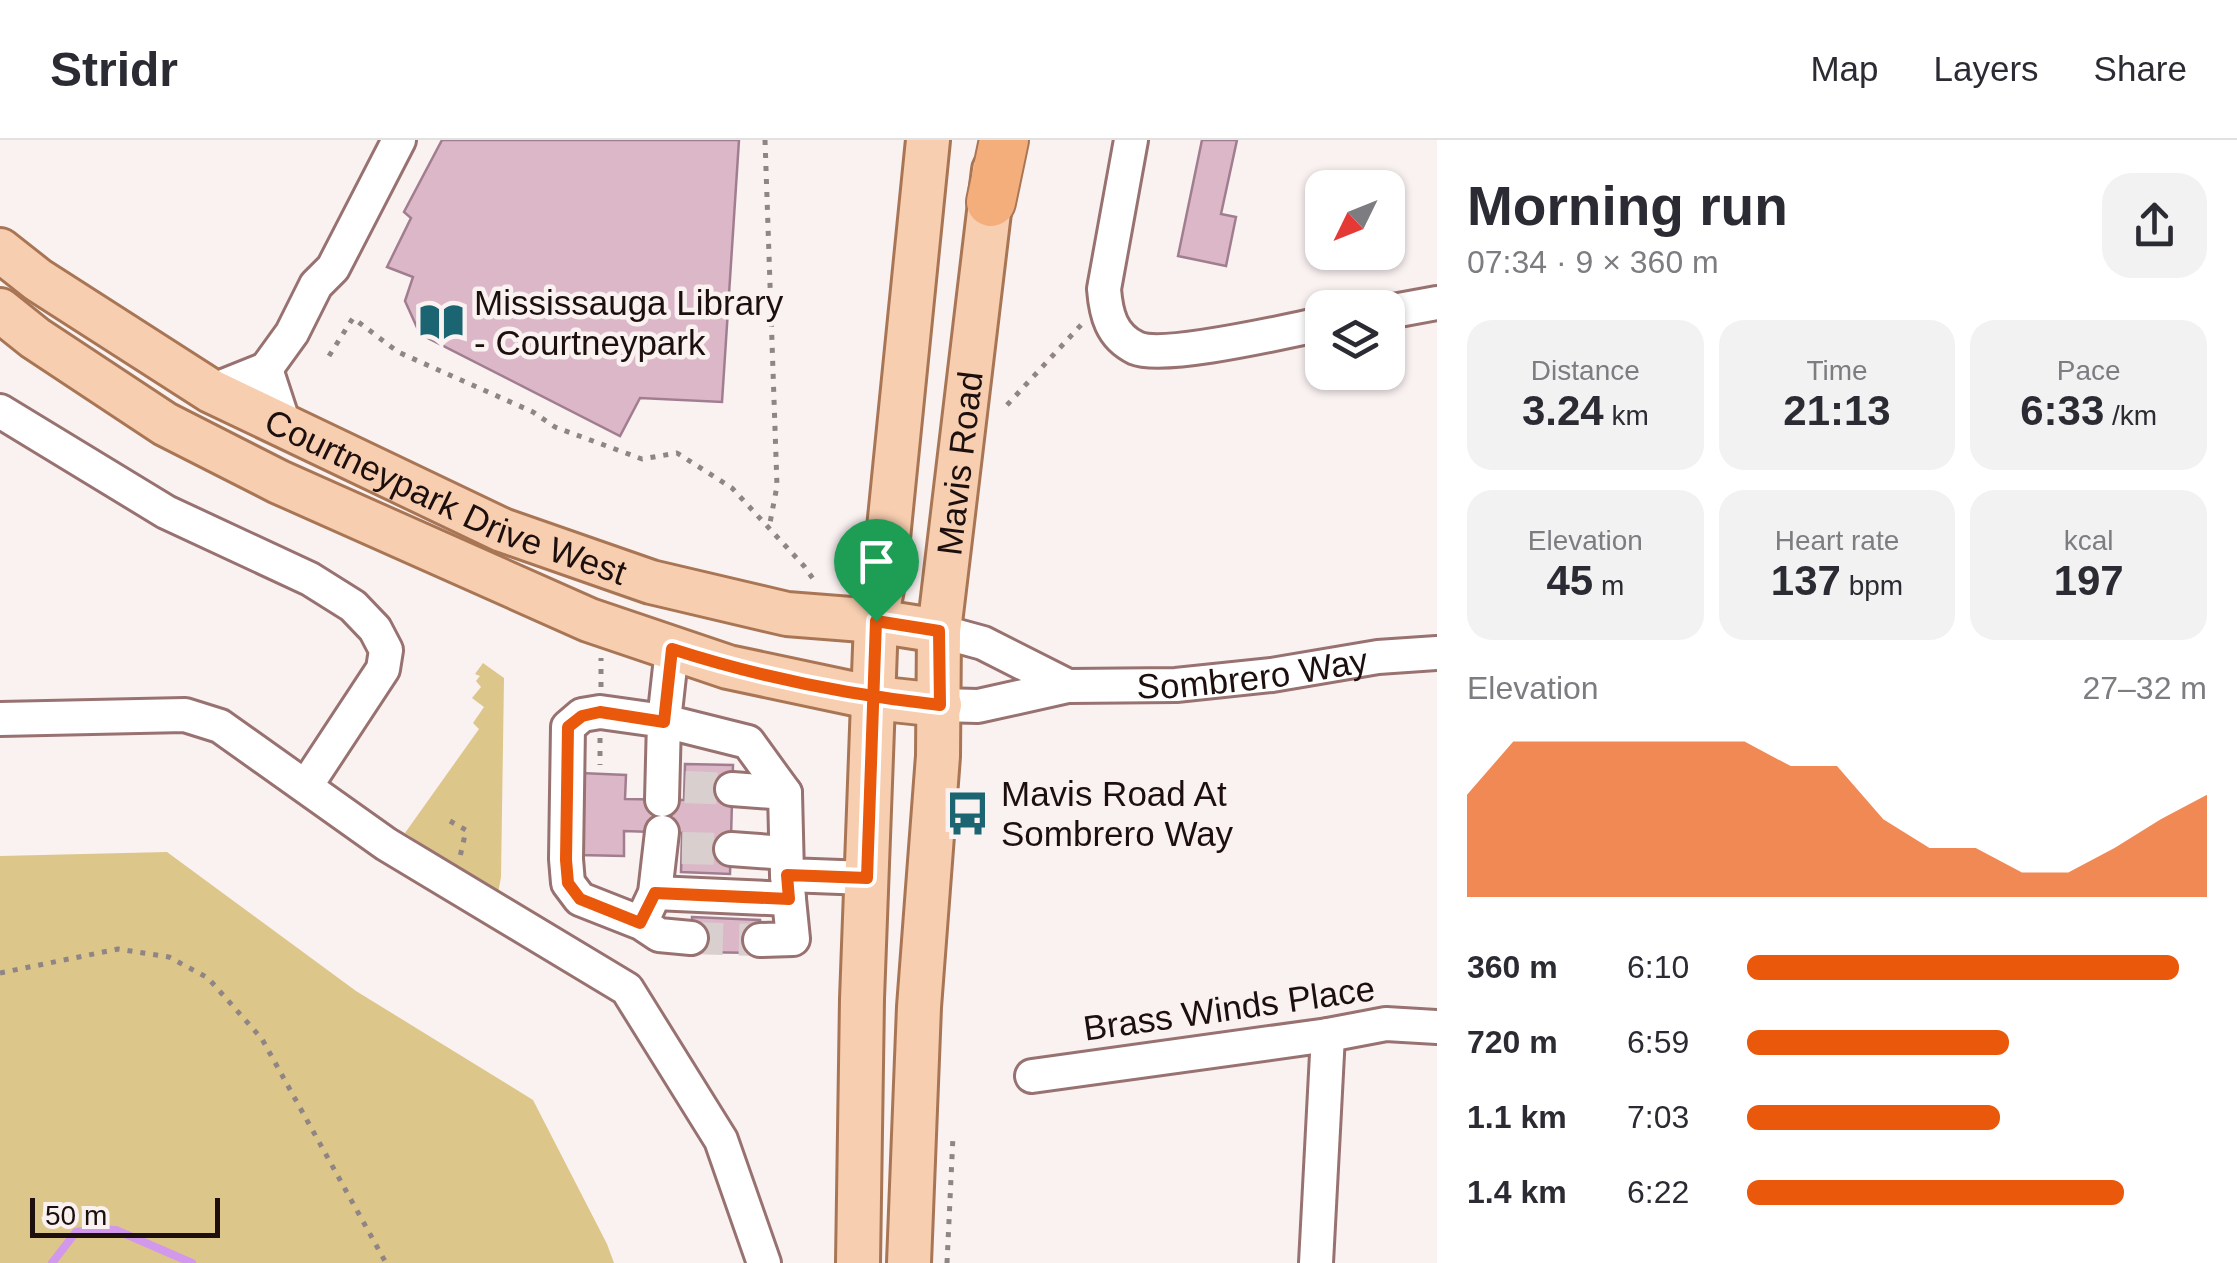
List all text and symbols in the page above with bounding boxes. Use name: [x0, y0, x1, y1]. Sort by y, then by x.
text: Stridr: [50, 43, 178, 96]
text: Map: [1810, 49, 1879, 88]
text: Layers: [1934, 49, 2039, 88]
text: Share: [2094, 49, 2187, 88]
north arrow: [1305, 170, 1405, 270]
map controls: [1305, 170, 1405, 390]
button: share: [2102, 173, 2207, 278]
text: Morning run: [1467, 175, 1788, 237]
text: 07:34 · 9 × 360 m: [1467, 244, 1719, 280]
place label: Mississauga Library - Courtneypark: [474, 283, 784, 362]
button: layers: [1305, 290, 1405, 390]
library icon: Mississauga Library - Courtneypark: [417, 298, 465, 346]
text: Distance: [1531, 355, 1640, 386]
text: Time: [1806, 355, 1868, 386]
text: Pace: [2057, 355, 2121, 386]
street label: Mavis Road: [929, 369, 989, 557]
text: 3.24: [1522, 387, 1604, 434]
text: 21:13: [1783, 387, 1891, 434]
text: 6:33: [2020, 387, 2104, 434]
street label: Courtneypark Drive West: [259, 400, 632, 592]
text: km: [1604, 400, 1649, 431]
text: /km: [2104, 400, 2157, 431]
pin: [834, 519, 919, 622]
text: Elevation: [1528, 525, 1643, 556]
text: Heart rate: [1775, 525, 1899, 556]
text: kcal: [2064, 525, 2114, 556]
icon: arrive: [849, 534, 904, 589]
text: 45: [1546, 557, 1593, 604]
text: 137: [1771, 557, 1841, 604]
text: 197: [2054, 557, 2124, 604]
text: m: [1593, 570, 1624, 601]
text: bpm: [1841, 570, 1903, 601]
street label: Sombrero Way: [1137, 640, 1371, 705]
text: Elevation: [1467, 670, 1599, 706]
text: 27–32 m: [2082, 670, 2207, 706]
place label: Mavis Road At Sombrero Way: [1001, 774, 1234, 853]
bus stop icon: Mavis Road At Sombrero Way: [944, 789, 992, 837]
text: 360 m: [1467, 949, 1558, 985]
text: 6:10: [1627, 949, 1689, 985]
street label: Brass Winds Place: [1081, 968, 1377, 1048]
text: 720 m: [1467, 1024, 1558, 1060]
text: 6:59: [1627, 1024, 1689, 1060]
text: 1.1 km: [1467, 1099, 1567, 1135]
text: 7:03: [1627, 1099, 1689, 1135]
text: 1.4 km: [1467, 1174, 1567, 1210]
text: 6:22: [1627, 1174, 1689, 1210]
scale bar: [30, 1193, 220, 1238]
text: 50 m: [45, 1200, 107, 1231]

